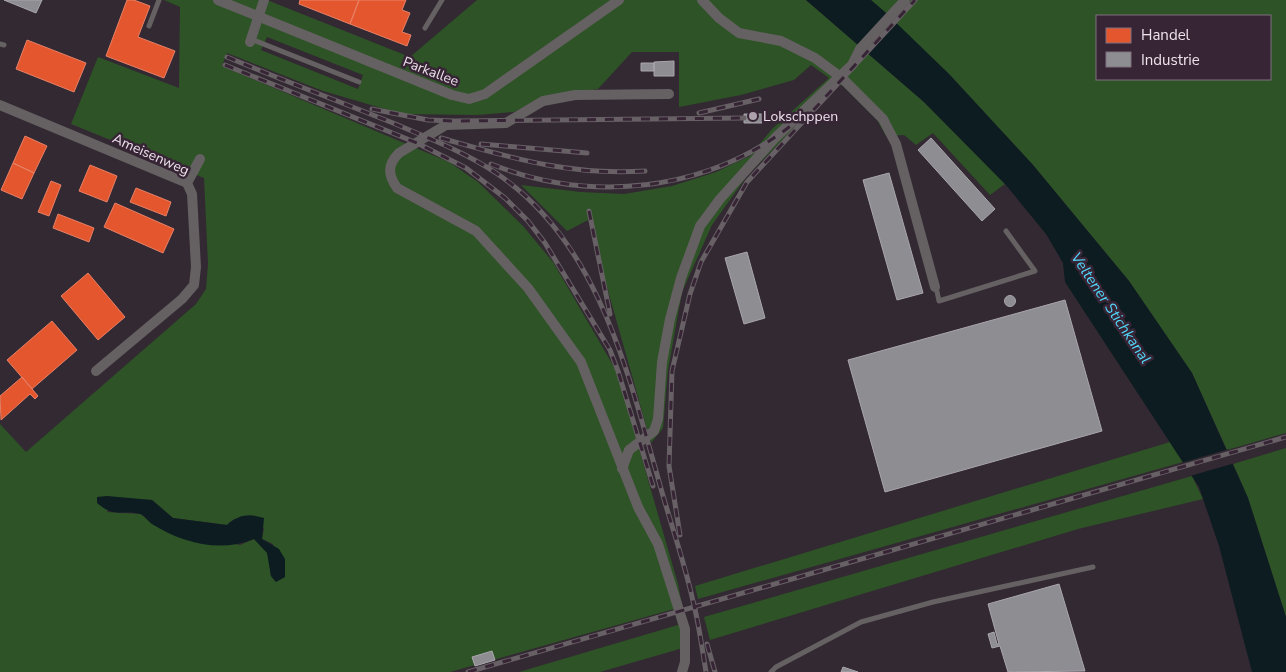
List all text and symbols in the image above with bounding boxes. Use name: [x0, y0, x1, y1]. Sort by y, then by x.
legend: [1096, 15, 1271, 80]
text: Handel: [1141, 25, 1191, 45]
text: Industrie: [1141, 50, 1200, 70]
street label: Parkallee: [400, 52, 461, 91]
place label: Lokschppen: [763, 107, 838, 126]
marker: Lokschppen: [747, 110, 759, 122]
street label: Ameisenweg: [109, 129, 192, 180]
water label: Veltener Stichkanal: [1066, 248, 1156, 368]

